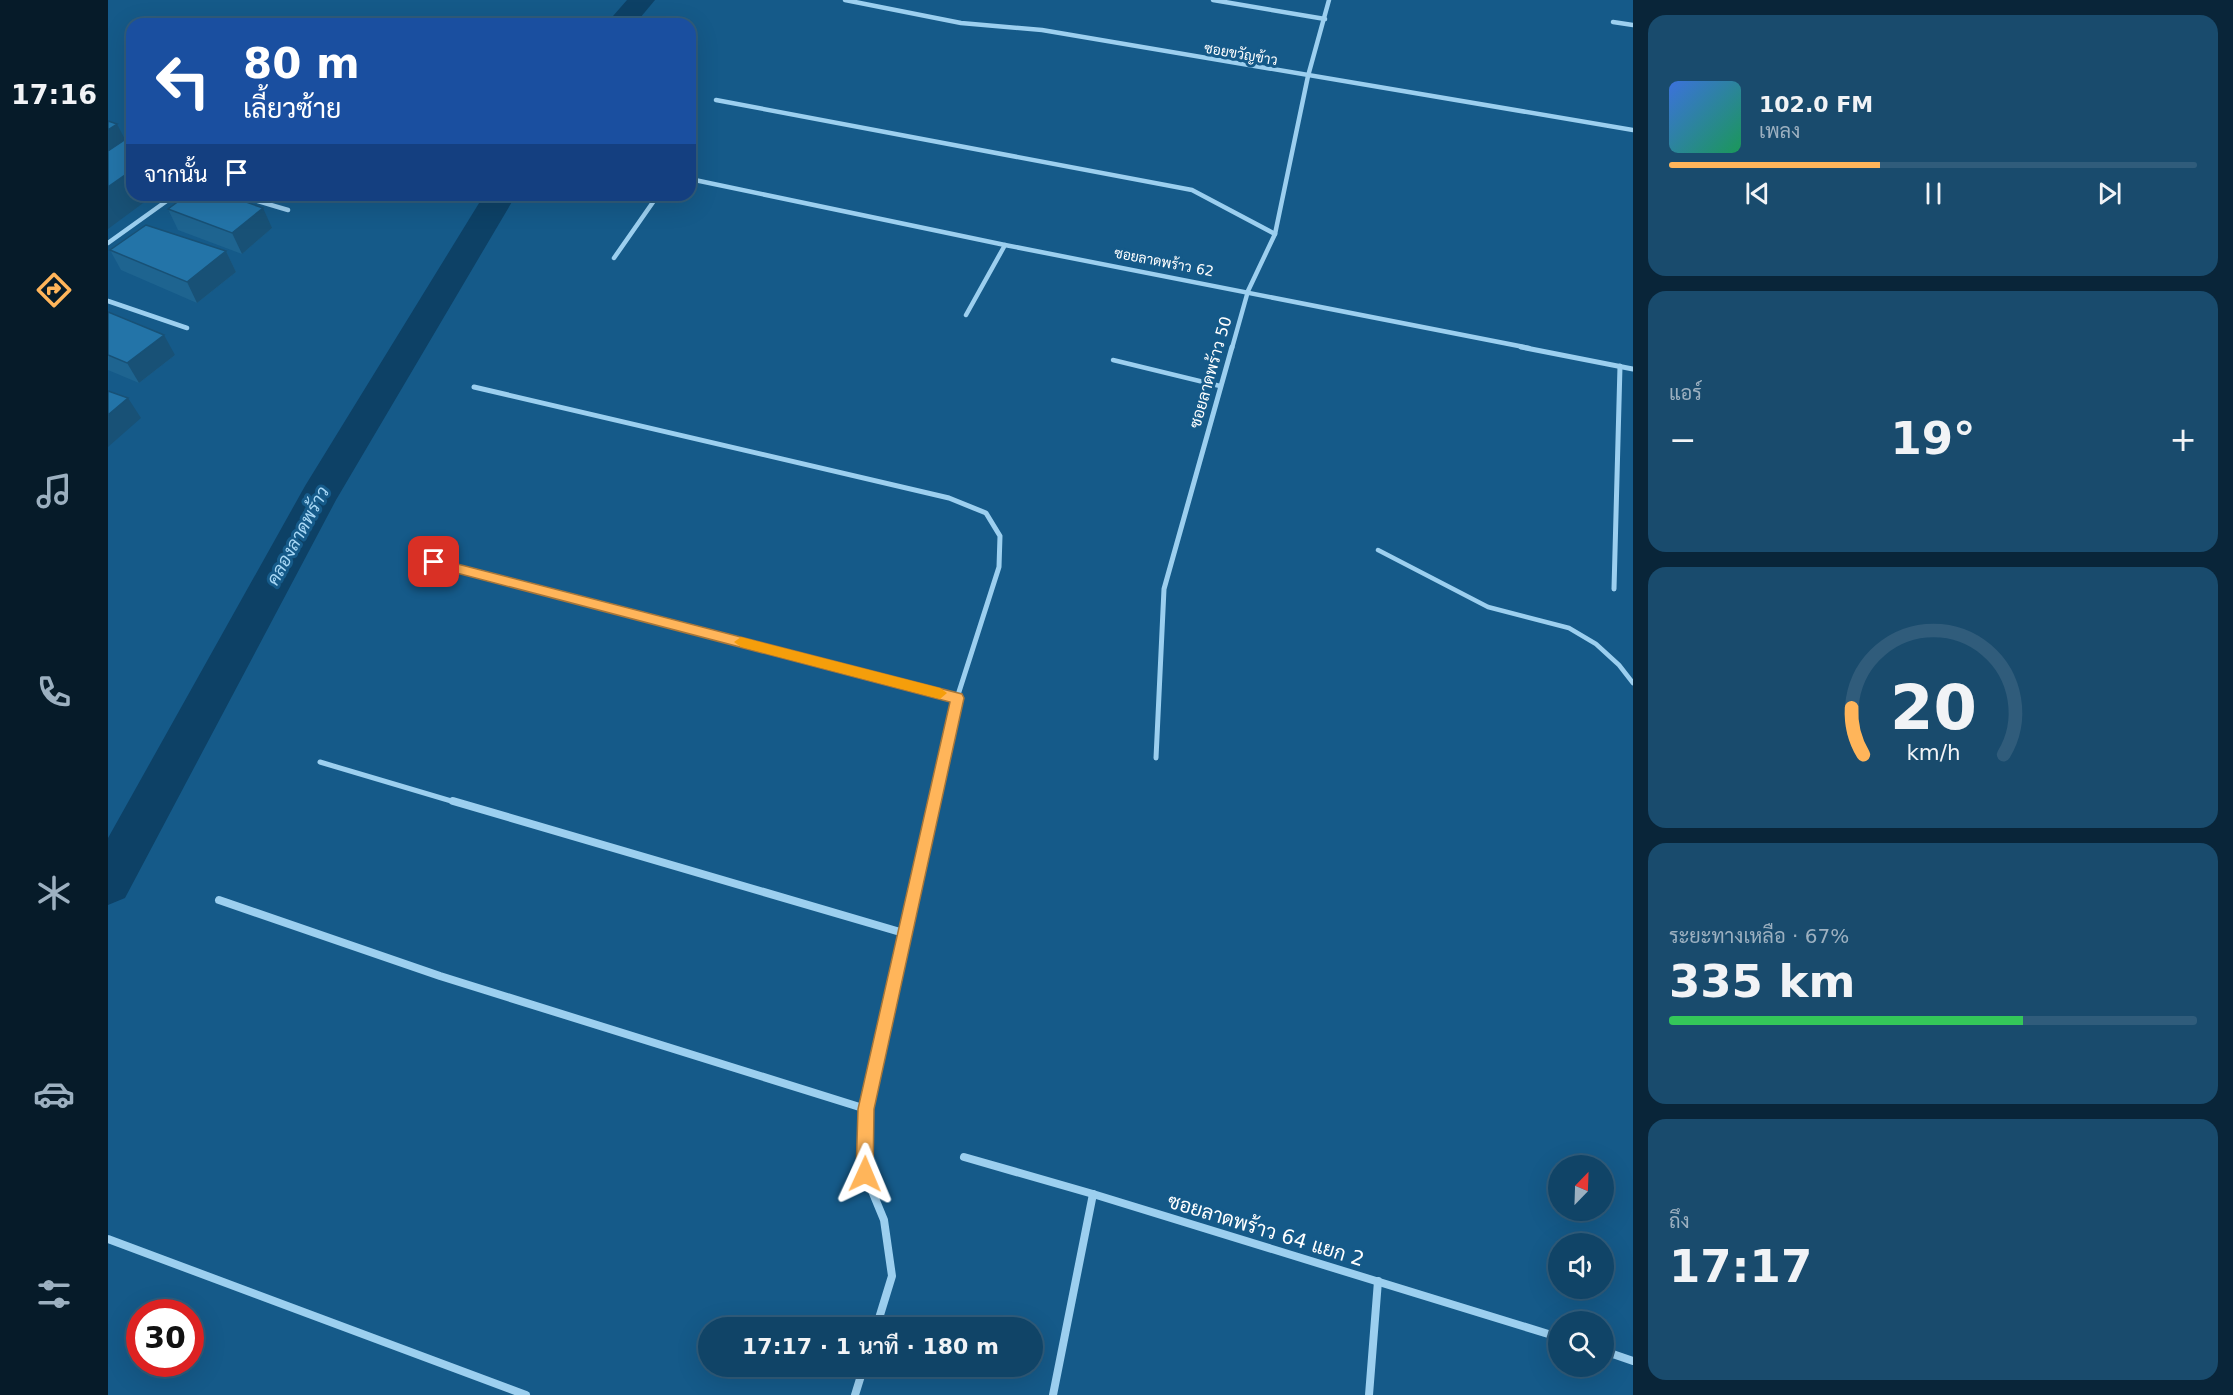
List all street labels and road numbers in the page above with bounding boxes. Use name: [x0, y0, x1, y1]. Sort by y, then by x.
street label: ซอยขวัญข้าว: [1203, 39, 1279, 69]
street label: ซอยลาดพร้าว 62: [1113, 244, 1215, 280]
street label: ซอยลาดพร้าว 50: [1184, 314, 1236, 430]
street label: ซอยลาดพร้าว 64 แยก 2: [1165, 1189, 1367, 1271]

